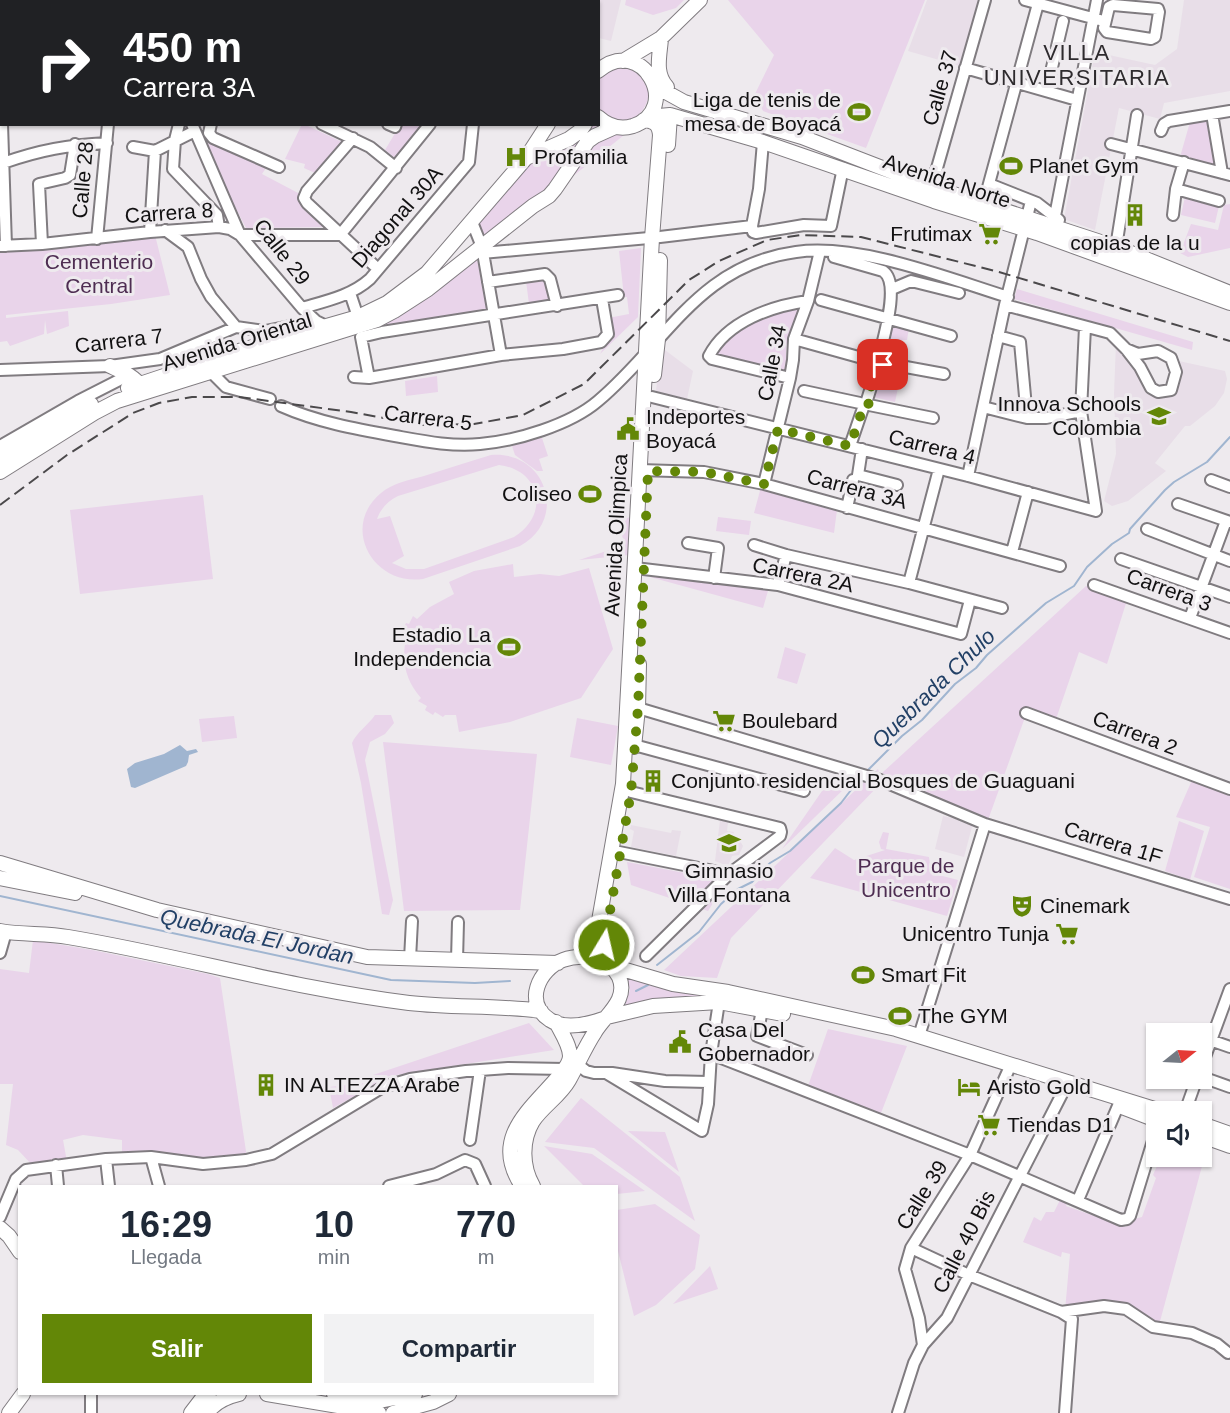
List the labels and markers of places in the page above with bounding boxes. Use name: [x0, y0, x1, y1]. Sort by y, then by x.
place label: Liga de tenis de mesa de Boyacá: [685, 88, 841, 135]
sports icon: Liga de tenis de mesa de Boyacá: [846, 99, 872, 125]
hospital icon: Profamilia: [503, 144, 529, 170]
place label: Profamilia: [534, 145, 628, 168]
sports icon: Planet Gym: [998, 153, 1024, 179]
place label: Planet Gym: [1029, 154, 1139, 177]
building icon: copias de la u: [1122, 202, 1148, 228]
supermarket icon: Frutimax: [977, 221, 1003, 247]
place label: Frutimax: [890, 222, 972, 245]
place label: copias de la u: [1070, 231, 1200, 254]
pin: [857, 339, 908, 390]
place label: Innova Schools Colombia: [997, 392, 1141, 439]
school or university icon: Innova Schools Colombia: [1146, 403, 1172, 429]
place label: Indeportes Boyacá: [646, 405, 745, 452]
public building icon: Indeportes Boyacá: [615, 416, 641, 442]
sports icon: Coliseo: [577, 481, 603, 507]
place label: Coliseo: [502, 482, 572, 505]
place label: Estadio La Independencia: [353, 623, 491, 670]
sports icon: Estadio La Independencia: [496, 634, 522, 660]
supermarket icon: Boulebard: [711, 708, 737, 734]
place label: Boulebard: [742, 709, 838, 732]
building icon: Conjunto residencial Bosques de Guaguani: [640, 768, 666, 794]
place label: Conjunto residencial Bosques de Guaguani: [671, 769, 1075, 792]
school or university icon: Gimnasio Villa Fontana: [716, 830, 742, 856]
place label: Gimnasio Villa Fontana: [668, 859, 790, 906]
theatre icon: Cinemark: [1009, 893, 1035, 919]
place label: Cinemark: [1040, 894, 1130, 917]
supermarket icon: Unicentro Tunja: [1054, 921, 1080, 947]
place label: Unicentro Tunja: [902, 922, 1049, 945]
sports icon: Smart Fit: [850, 962, 876, 988]
place label: Smart Fit: [881, 963, 966, 986]
sports icon: The GYM: [887, 1003, 913, 1029]
place label: The GYM: [918, 1004, 1008, 1027]
place label: Casa Del Gobernador: [698, 1018, 810, 1065]
public building icon: Casa Del Gobernador: [667, 1029, 693, 1055]
building icon: IN ALTEZZA Arabe: [253, 1072, 279, 1098]
place label: IN ALTEZZA Arabe: [284, 1073, 460, 1096]
hotel icon: Aristo Gold: [956, 1074, 982, 1100]
place label: Aristo Gold: [987, 1075, 1091, 1098]
supermarket icon: Tiendas D1: [976, 1112, 1002, 1138]
place label: Tiendas D1: [1007, 1113, 1114, 1136]

